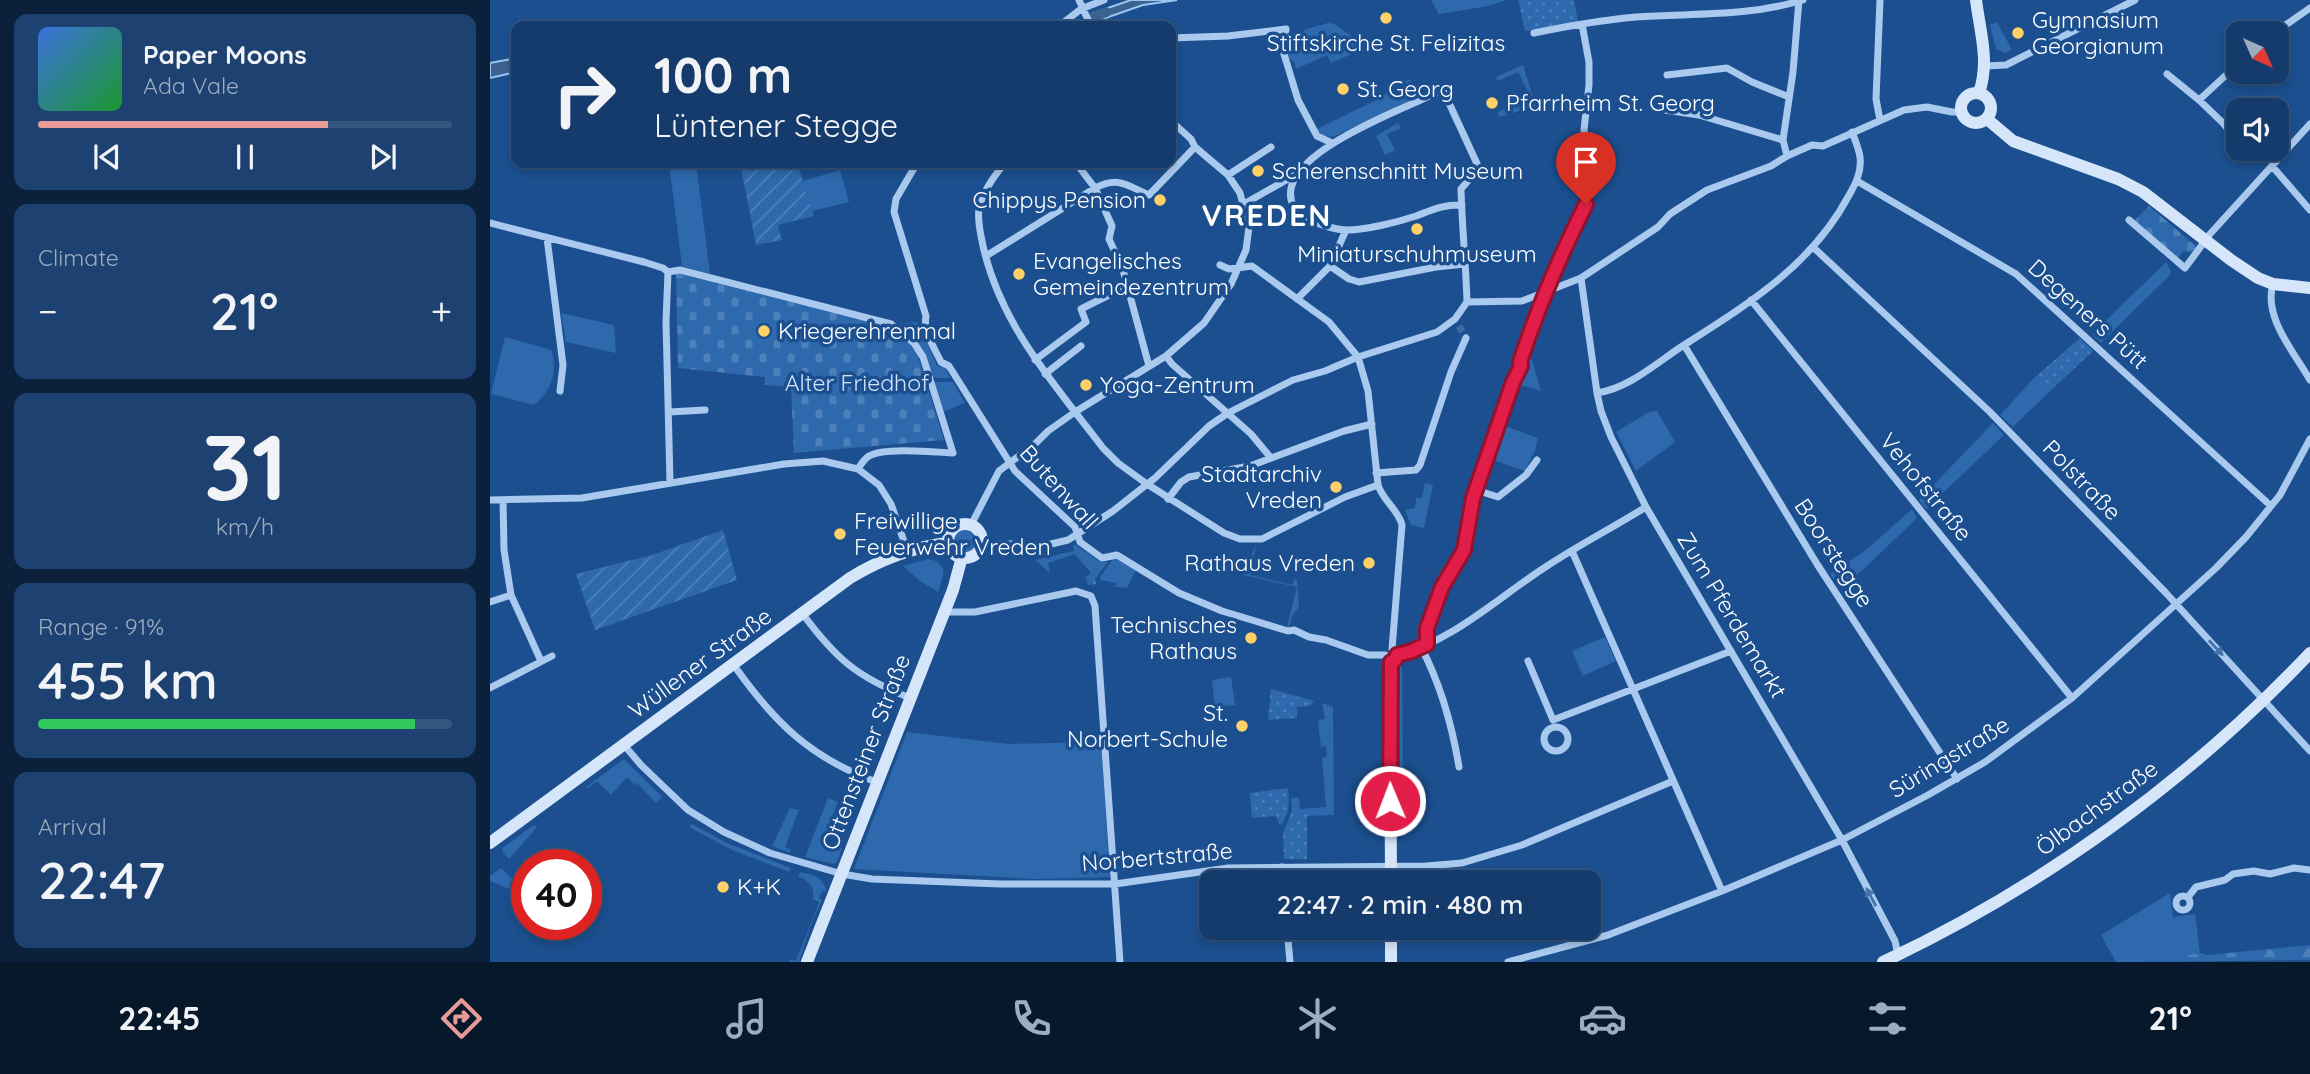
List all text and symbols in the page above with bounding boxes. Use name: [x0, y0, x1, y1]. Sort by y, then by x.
place label: Gymnasium Georgianum: [2032, 5, 2164, 60]
marker: Stiftskirche St. Felizitas: [1378, 10, 1394, 26]
north arrow: [2226, 21, 2289, 84]
map controls: [2226, 21, 2289, 161]
marker: Gymnasium Georgianum: [2010, 25, 2026, 41]
place label: Stiftskirche St. Felizitas: [1267, 28, 1505, 57]
text: Paper Moons: [143, 38, 307, 71]
text: 100 m: [654, 44, 792, 105]
icon: right: [539, 49, 630, 140]
text: Ada Vale: [143, 71, 239, 100]
place label: St. Georg: [1357, 74, 1454, 103]
marker: St. Georg: [1335, 81, 1351, 97]
place label: Pfarrheim St. Georg: [1506, 88, 1715, 117]
marker: Pfarrheim St. Georg: [1484, 95, 1500, 111]
button: sound: [2226, 98, 2289, 161]
text: Lüntener Stegge: [654, 105, 898, 145]
pin: [1556, 132, 1616, 204]
icon: previous: [88, 138, 126, 176]
icon: pause: [226, 138, 264, 176]
icon: next: [364, 138, 402, 176]
icon: arrive: [1567, 143, 1605, 181]
place label: Scherenschnitt Museum: [1272, 156, 1523, 185]
marker: Scherenschnitt Museum: [1250, 163, 1266, 179]
place label: Chippys Pension: [973, 185, 1146, 214]
marker: Chippys Pension: [1152, 192, 1168, 208]
district label: VREDEN: [1202, 196, 1332, 234]
marker: Miniaturschuhmuseum: [1409, 221, 1425, 237]
place label: Miniaturschuhmuseum: [1297, 239, 1537, 268]
text: Climate: [38, 243, 119, 272]
place label: Evangelisches Gemeindezentrum: [1033, 246, 1229, 301]
street label: Degeners Pütt: [2023, 252, 2154, 375]
marker: Evangelisches Gemeindezentrum: [1011, 266, 1027, 282]
text: 21°: [210, 278, 278, 343]
text: −: [38, 287, 58, 335]
text: +: [431, 287, 452, 335]
place label: Kriegerehrenmal: [778, 316, 956, 345]
marker: Kriegerehrenmal: [756, 323, 772, 339]
park label: Alter Friedhof: [785, 368, 929, 397]
place label: Yoga-Zentrum: [1100, 370, 1255, 399]
marker: Yoga-Zentrum: [1078, 377, 1094, 393]
text: 31: [203, 409, 287, 523]
street label: Vehofstraße: [1874, 427, 1979, 547]
street label: Polstraße: [2037, 433, 2128, 526]
street label: Butenwall: [1014, 438, 1105, 535]
place label: Stadtarchiv Vreden: [1201, 459, 1322, 514]
marker: Stadtarchiv Vreden: [1328, 479, 1344, 495]
street label: Boorstegge: [1788, 493, 1880, 613]
place label: Freiwillige Feuerwehr Vreden: [854, 506, 1051, 561]
text: km/h: [216, 512, 274, 541]
marker: Freiwillige Feuerwehr Vreden: [832, 526, 848, 542]
street label: Zum Pferdemarkt: [1671, 526, 1794, 703]
place label: Rathaus Vreden: [1184, 548, 1355, 577]
marker: Rathaus Vreden: [1361, 555, 1377, 571]
street label: Wüllener Straße: [622, 601, 777, 724]
place label: Technisches Rathaus: [1110, 610, 1237, 665]
text: Range · 91%: [38, 612, 164, 641]
marker: Technisches Rathaus: [1243, 630, 1259, 646]
one-way arrow: [2208, 639, 2224, 657]
text: 455 km: [38, 647, 218, 712]
street label: Ottensteiner Straße: [815, 650, 916, 854]
place label: St. Norbert-Schule: [1067, 698, 1228, 753]
street label: Süringstraße: [1883, 709, 2014, 804]
marker: St. Norbert-Schule: [1234, 718, 1250, 734]
street label: Ölbachstraße: [2030, 754, 2163, 862]
position arrow: [1353, 764, 1427, 838]
text: Arrival: [38, 812, 107, 841]
street label: Norbertstraße: [1080, 835, 1234, 878]
text: 22:47: [38, 847, 165, 912]
speed limit sign: 40: [511, 849, 602, 940]
place label: K+K: [737, 872, 781, 901]
marker: K+K: [715, 879, 731, 895]
one-way arrow: [1866, 887, 1877, 907]
text: 22:47 · 2 min · 480 m: [1277, 888, 1523, 921]
icon: directions: [437, 994, 486, 1043]
icon: music: [722, 994, 771, 1043]
icon: phone: [1007, 994, 1056, 1043]
icon: climate: [1293, 994, 1342, 1043]
icon: car: [1578, 994, 1627, 1043]
icon: filters: [1863, 994, 1912, 1043]
text: 22:45: [118, 998, 201, 1038]
text: 21°: [2149, 998, 2192, 1038]

